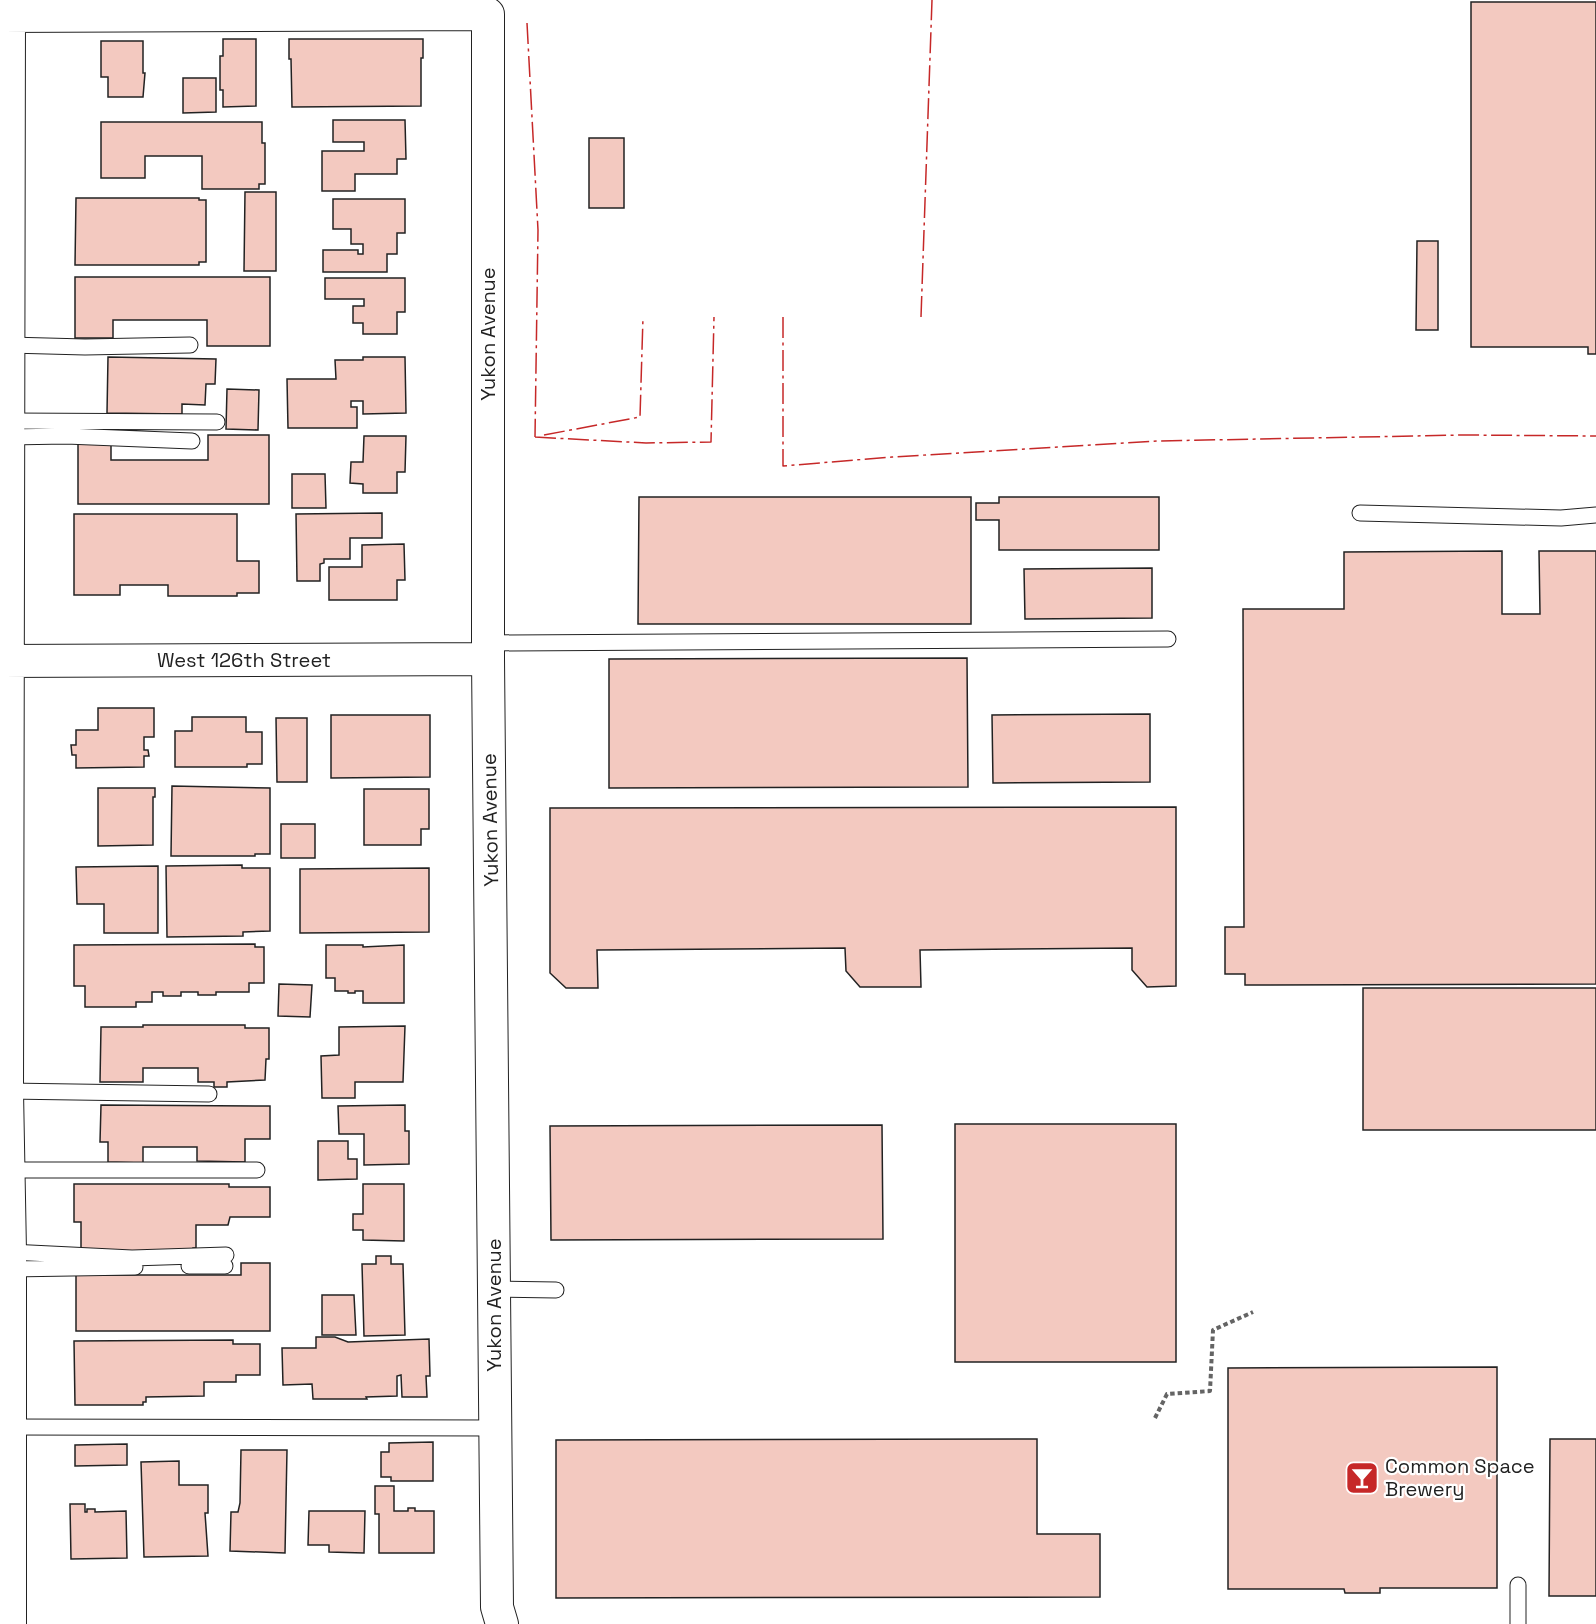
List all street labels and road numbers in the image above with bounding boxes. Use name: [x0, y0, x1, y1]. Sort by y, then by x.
street label: Yukon Avenue: [475, 267, 501, 401]
street label: West 126th Street: [157, 647, 331, 673]
street label: Yukon Avenue: [476, 753, 504, 887]
street label: Yukon Avenue: [481, 1238, 507, 1372]

